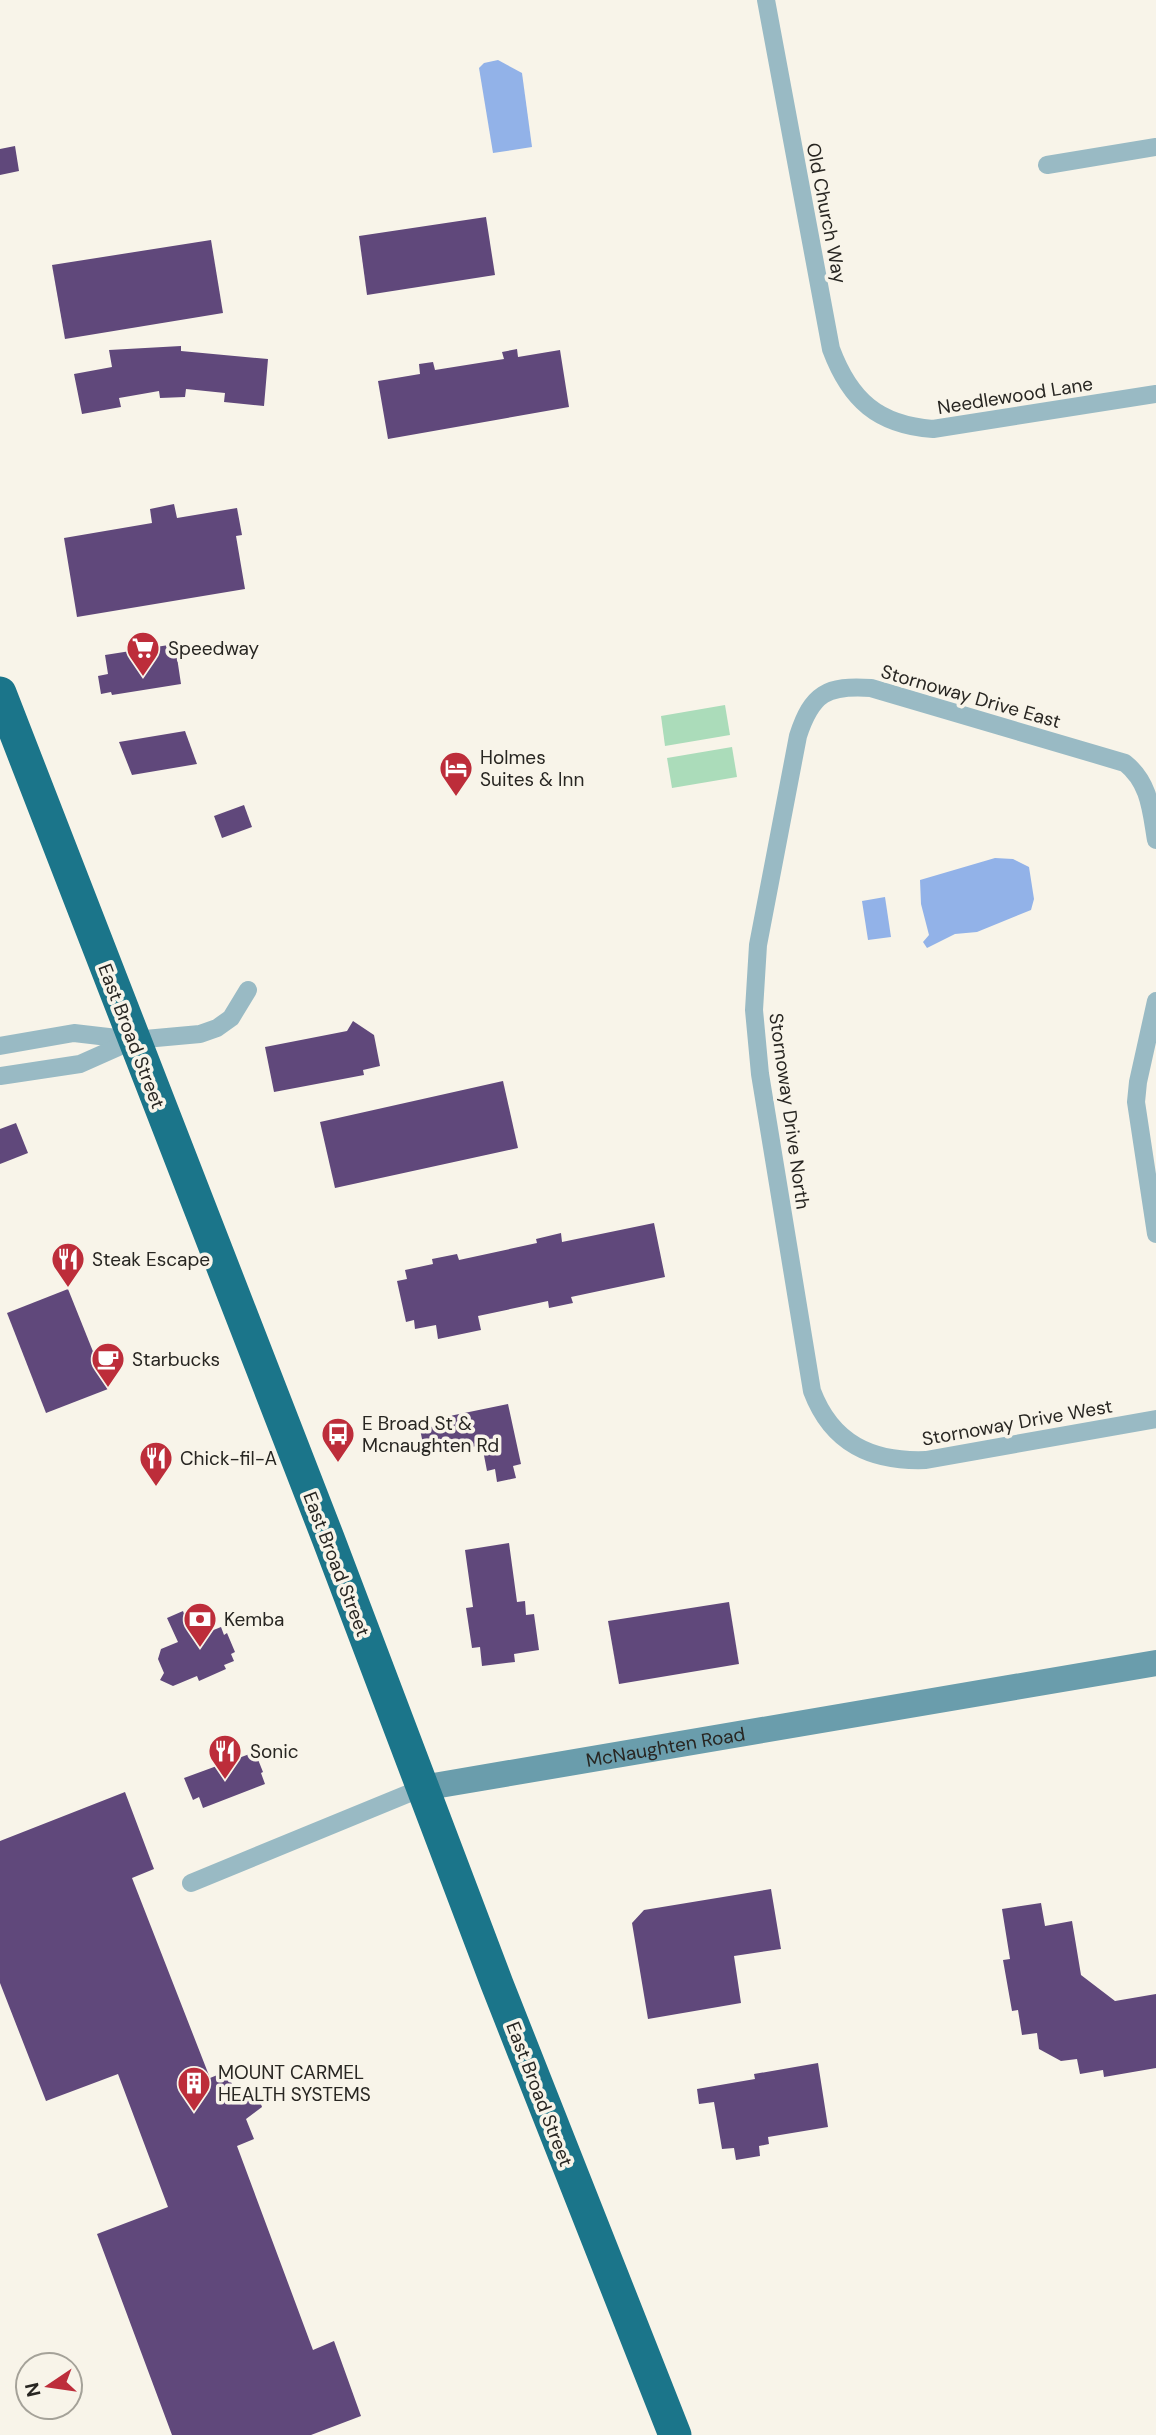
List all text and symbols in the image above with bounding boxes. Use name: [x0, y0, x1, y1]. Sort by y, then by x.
street label: Old Church Way: [801, 141, 852, 286]
street label: Needlewood Lane: [936, 371, 1095, 420]
supermarket icon: Speedway: [124, 629, 162, 678]
place label: Speedway: [168, 636, 260, 661]
street label: Stornoway Drive East: [878, 659, 1064, 734]
place label: Holmes Suites & Inn: [480, 745, 584, 792]
hotel icon: Holmes Suites & Inn: [437, 749, 475, 798]
street label: East Broad Street: [92, 960, 171, 1112]
street label: Stornoway Drive North: [763, 1011, 816, 1211]
restaurant icon: Steak Escape: [49, 1240, 87, 1289]
place label: Steak Escape: [92, 1247, 210, 1272]
cafe icon: Starbucks: [89, 1340, 127, 1389]
place label: Starbucks: [132, 1347, 220, 1372]
street label: Stornoway Drive West: [920, 1393, 1114, 1452]
place label: E Broad St & Mcnaughten Rd: [362, 1411, 499, 1458]
bus stop icon: E Broad St & Mcnaughten Rd: [319, 1415, 357, 1464]
restaurant icon: Chick-fil-A: [137, 1439, 175, 1488]
place label: Chick-fil-A: [180, 1446, 277, 1471]
street label: East Broad Street: [297, 1488, 376, 1640]
bank icon: Kemba: [181, 1600, 219, 1649]
place label: Kemba: [224, 1607, 284, 1632]
street label: McNaughten Road: [584, 1721, 747, 1773]
restaurant icon: Sonic: [206, 1732, 244, 1781]
place label: Sonic: [250, 1739, 299, 1764]
street label: East Broad Street: [500, 2018, 579, 2170]
place label: MOUNT CARMEL HEALTH SYSTEMS: [218, 2060, 371, 2107]
building icon: MOUNT CARMEL HEALTH SYSTEMS: [175, 2064, 213, 2113]
north arrow: [14, 2351, 84, 2421]
text: N: [19, 2380, 47, 2399]

